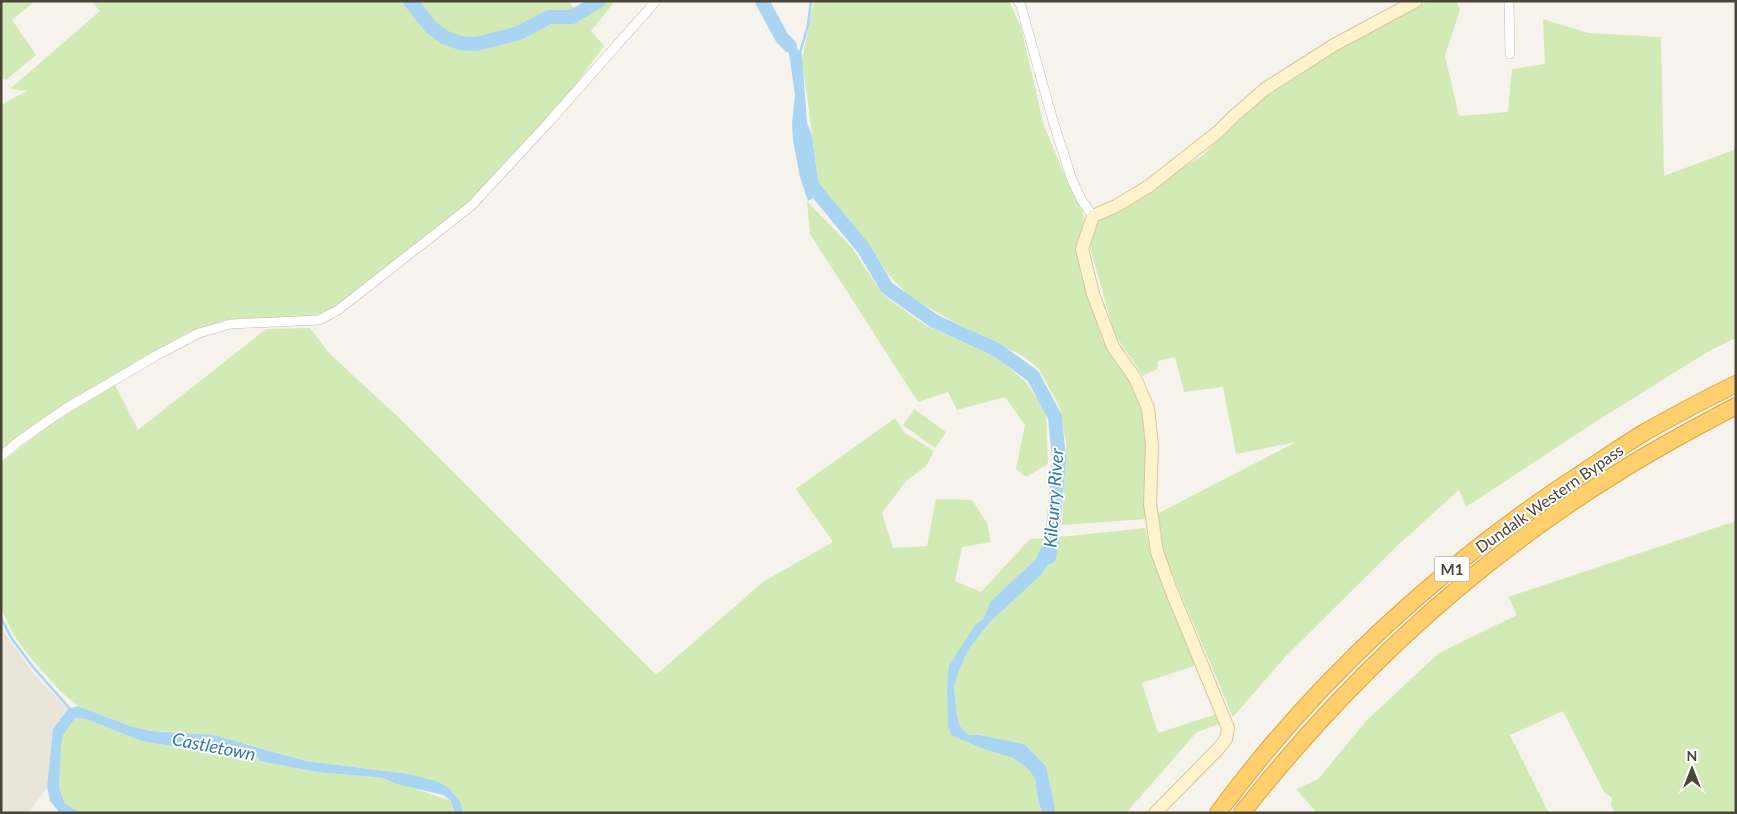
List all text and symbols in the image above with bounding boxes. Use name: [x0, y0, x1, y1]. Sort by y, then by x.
street label: Dundalk Western Bypass: [1472, 440, 1626, 556]
water label: Kilcurry River: [1039, 447, 1068, 548]
road number: M1: [1434, 556, 1470, 582]
water label: Castletown: [170, 727, 258, 765]
north arrow: [1667, 744, 1717, 794]
text: N: [1687, 747, 1697, 764]

